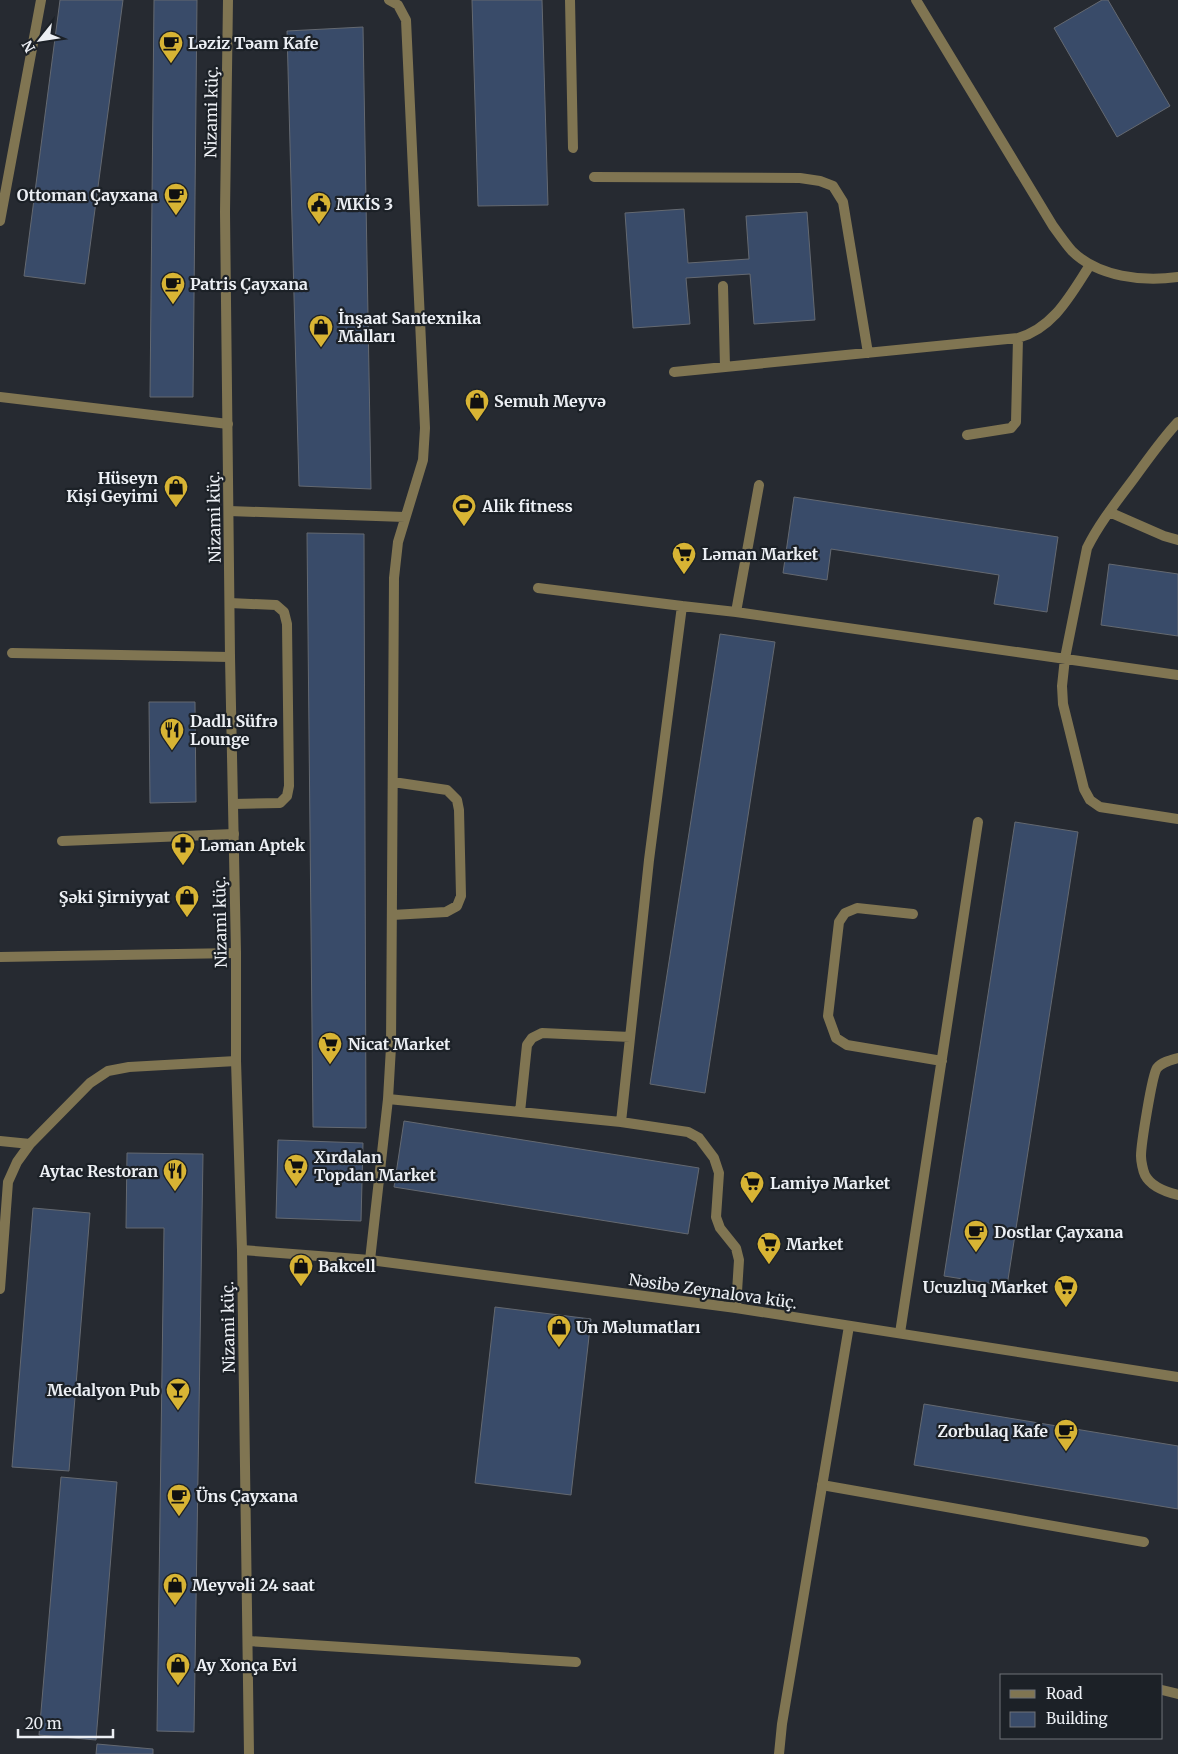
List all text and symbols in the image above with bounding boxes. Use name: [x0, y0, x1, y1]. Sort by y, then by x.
north arrow: [15, 15, 65, 65]
cafe icon: Ləziz Təam Kafe: [158, 30, 184, 64]
place label: Ləziz Təam Kafe: [188, 33, 319, 53]
text: N: [18, 37, 39, 56]
street label: Nizami küç.: [200, 66, 222, 158]
cafe icon: Ottoman Çayxana: [163, 182, 189, 216]
place label: Ottoman Çayxana: [17, 185, 158, 205]
public building icon: MKİS 3: [306, 191, 332, 225]
place label: MKİS 3: [336, 194, 393, 214]
cafe icon: Patris Çayxana: [160, 271, 186, 305]
place label: Patris Çayxana: [190, 274, 308, 294]
place label: İnşaat Santexnika Malları: [338, 308, 481, 346]
shop icon: İnşaat Santexnika Malları: [308, 314, 334, 348]
shop icon: Semuh Meyvə: [464, 388, 490, 422]
place label: Semuh Meyvə: [494, 391, 606, 411]
place label: Hüseyn Kişi Geyimi: [66, 468, 159, 506]
street label: Nizami küç.: [203, 471, 225, 563]
shop icon: Hüseyn Kişi Geyimi: [163, 474, 189, 508]
sports icon: Alik fitness: [451, 493, 477, 527]
place label: Alik fitness: [481, 496, 573, 516]
supermarket icon: Ləman Market: [671, 541, 697, 575]
place label: Ləman Market: [702, 544, 819, 564]
place label: Dadlı Süfrə Lounge: [190, 711, 278, 749]
restaurant icon: Dadlı Süfrə Lounge: [159, 717, 185, 751]
pharmacy icon: Ləman Aptek: [170, 832, 196, 866]
place label: Ləman Aptek: [200, 835, 306, 855]
street label: Nizami küç.: [209, 876, 231, 968]
shop icon: Şəki Şirniyyat: [174, 884, 200, 918]
place label: Şəki Şirniyyat: [59, 887, 171, 907]
supermarket icon: Nicat Market: [317, 1031, 343, 1065]
place label: Nicat Market: [348, 1034, 451, 1054]
place label: Xırdalan Topdan Market: [314, 1147, 436, 1185]
supermarket icon: Xırdalan Topdan Market: [283, 1153, 309, 1187]
restaurant icon: Aytac Restoran: [162, 1158, 188, 1192]
place label: Aytac Restoran: [39, 1161, 158, 1181]
supermarket icon: Lamiyə Market: [739, 1170, 765, 1204]
place label: Lamiyə Market: [770, 1173, 891, 1193]
cafe icon: Dostlar Çayxana: [963, 1219, 989, 1253]
place label: Dostlar Çayxana: [994, 1222, 1124, 1242]
supermarket icon: Market: [756, 1231, 782, 1265]
place label: Market: [786, 1234, 844, 1254]
shop icon: Bakcell: [288, 1253, 314, 1287]
place label: Bakcell: [318, 1256, 376, 1276]
street label: Nəsibə Zeynalova küç.: [627, 1269, 799, 1313]
supermarket icon: Ucuzluq Market: [1053, 1274, 1079, 1308]
place label: Ucuzluq Market: [923, 1277, 1049, 1297]
street label: Nizami küç.: [217, 1281, 239, 1373]
shop icon: Un Məlumatları: [546, 1314, 572, 1348]
place label: Un Məlumatları: [576, 1317, 701, 1337]
bar icon: Medalyon Pub: [165, 1377, 191, 1411]
place label: Medalyon Pub: [47, 1380, 160, 1400]
cafe icon: Zorbulaq Kafe: [1053, 1418, 1079, 1452]
place label: Zorbulaq Kafe: [938, 1421, 1048, 1441]
cafe icon: Üns Çayxana: [166, 1483, 192, 1517]
place label: Üns Çayxana: [196, 1486, 298, 1506]
shop icon: Meyvəli 24 saat: [162, 1572, 188, 1606]
place label: Meyvəli 24 saat: [192, 1575, 316, 1595]
shop icon: Ay Xonça Evi: [165, 1652, 191, 1686]
place label: Ay Xonça Evi: [195, 1655, 298, 1675]
legend: [1000, 1674, 1163, 1739]
text: Road: [1046, 1684, 1082, 1703]
scale bar: [18, 1706, 112, 1738]
text: Building: [1046, 1709, 1108, 1728]
text: 20 m: [25, 1714, 62, 1733]

